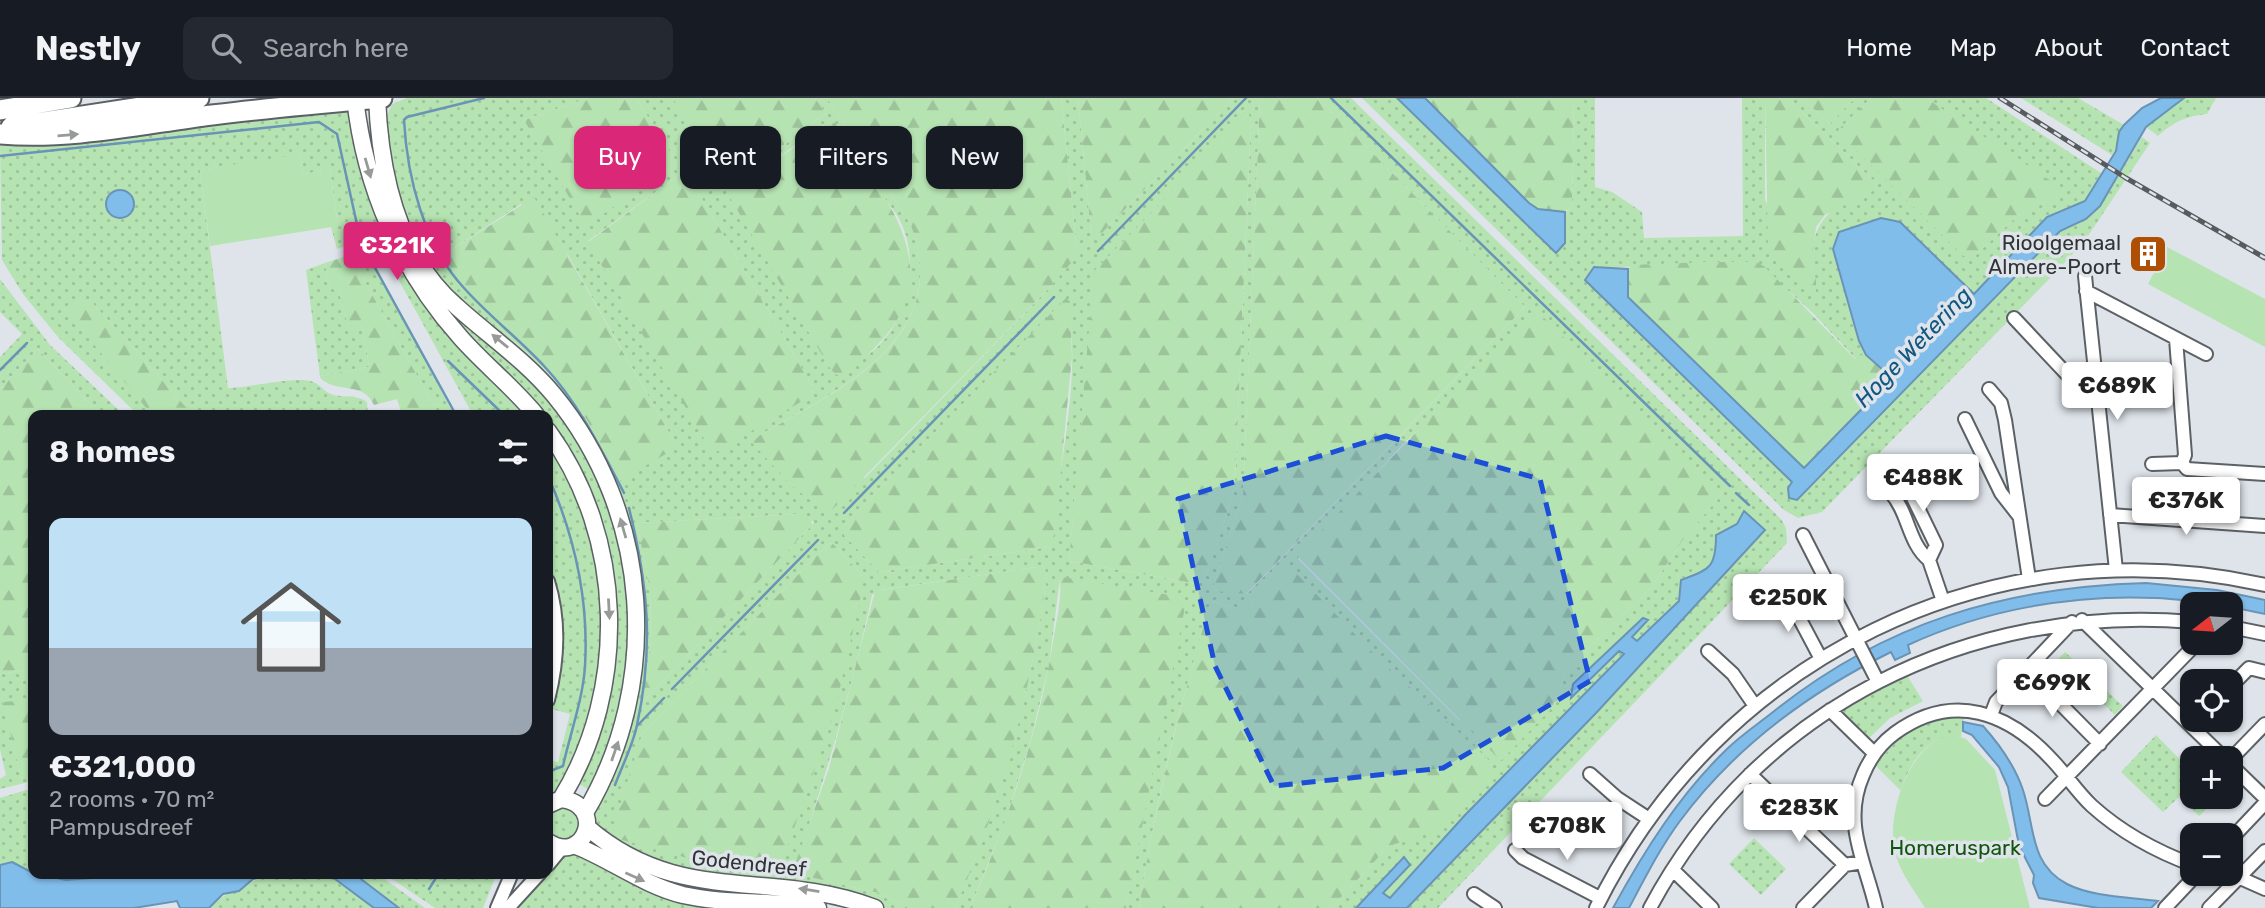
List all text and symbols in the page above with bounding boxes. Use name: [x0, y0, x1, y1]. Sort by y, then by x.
search box: [183, 17, 673, 80]
text: Nestly: [35, 29, 141, 68]
icon: search: [207, 29, 245, 67]
text: Search here: [263, 33, 409, 64]
text: Home: [1846, 34, 1912, 62]
text: Map: [1950, 34, 1997, 62]
text: About: [2035, 34, 2103, 62]
text: Contact: [2141, 34, 2230, 62]
chip: Buy: [574, 126, 666, 189]
chip: Rent: [680, 126, 781, 189]
chip: Filters: [795, 126, 912, 189]
chip: New: [926, 126, 1023, 189]
one-way arrow: [57, 129, 79, 140]
one-way arrow: [363, 157, 374, 179]
pin: €321K: [348, 222, 446, 282]
place label: Rioolgemaal Almere-Poort: [1988, 230, 2121, 279]
text: €321K: [360, 231, 434, 259]
building icon: Rioolgemaal Almere-Poort: [2127, 233, 2169, 275]
water label: Hoge Wetering: [1849, 281, 1977, 413]
one-way arrow: [491, 333, 509, 349]
pin: €689K: [2068, 362, 2166, 422]
text: €689K: [2078, 371, 2156, 399]
icon: filters: [494, 433, 532, 471]
text: 8 homes: [49, 434, 175, 470]
pin: €488K: [1874, 454, 1972, 514]
text: €488K: [1883, 463, 1963, 491]
pin: €376K: [2137, 478, 2235, 537]
text: €376K: [2148, 486, 2224, 514]
one-way arrow: [618, 517, 628, 538]
icon: home: [228, 564, 354, 690]
pin: €250K: [1739, 574, 1837, 634]
text: €250K: [1749, 583, 1827, 611]
north arrow: [2180, 592, 2244, 654]
map controls: [2180, 592, 2243, 886]
one-way arrow: [604, 598, 615, 620]
pin: €699K: [2003, 660, 2101, 719]
text: €699K: [2013, 668, 2091, 696]
button: locate: [2180, 669, 2243, 732]
one-way arrow: [610, 741, 621, 762]
button: +: [2180, 746, 2243, 809]
text: €321,000: [49, 749, 196, 785]
pin: €283K: [1750, 784, 1848, 844]
text: 2 rooms · 70 m²: [49, 785, 214, 813]
text: €283K: [1760, 793, 1838, 821]
pin: €708K: [1518, 802, 1616, 862]
text: €708K: [1528, 811, 1606, 839]
text: Pampusdreef: [49, 813, 193, 841]
button: −: [2180, 823, 2243, 886]
park label: Homeruspark: [1889, 835, 2021, 860]
street label: Godendreef: [690, 845, 808, 881]
one-way arrow: [624, 872, 645, 883]
one-way arrow: [798, 884, 820, 895]

